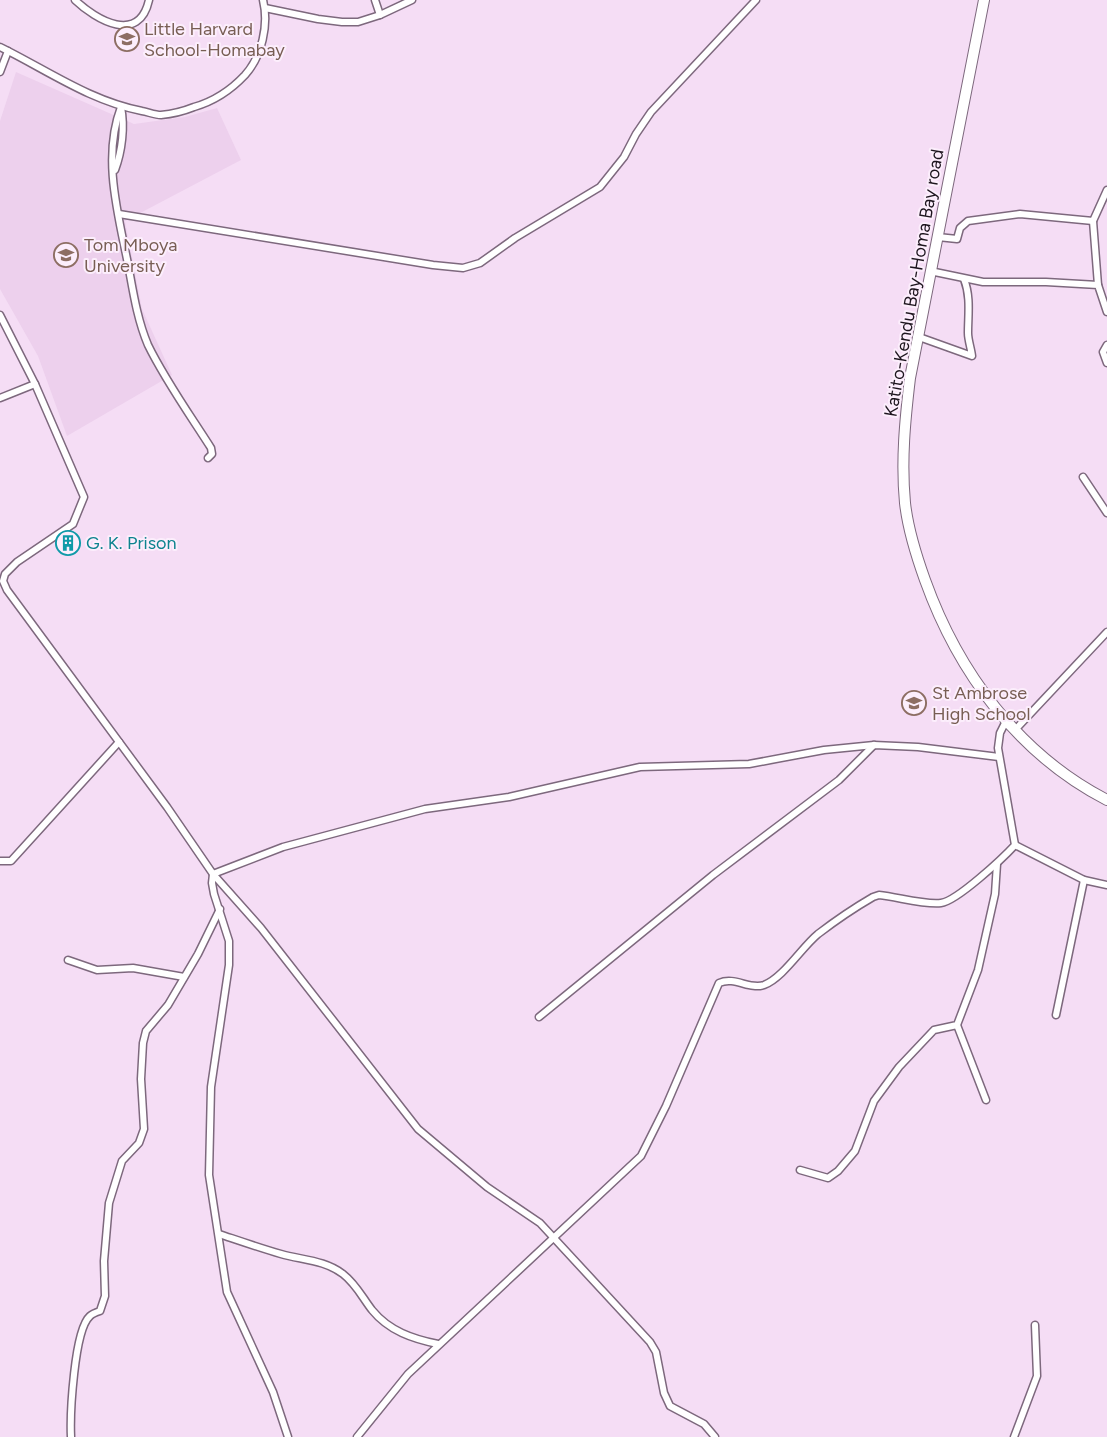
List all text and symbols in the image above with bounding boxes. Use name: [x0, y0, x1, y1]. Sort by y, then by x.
place label: Little Harvard School-Homabay: [144, 18, 285, 61]
school or university icon: Little Harvard School-Homabay: [114, 26, 140, 52]
street label: Katito-Kendu Bay-Homa Bay road: [880, 147, 948, 419]
place label: Tom Mboya University: [84, 234, 177, 277]
school or university icon: Tom Mboya University: [53, 242, 79, 268]
building icon: G. K. Prison: [55, 530, 81, 556]
place label: G. K. Prison: [86, 532, 177, 554]
place label: St Ambrose High School: [932, 682, 1030, 725]
school or university icon: St Ambrose High School: [901, 690, 927, 716]

